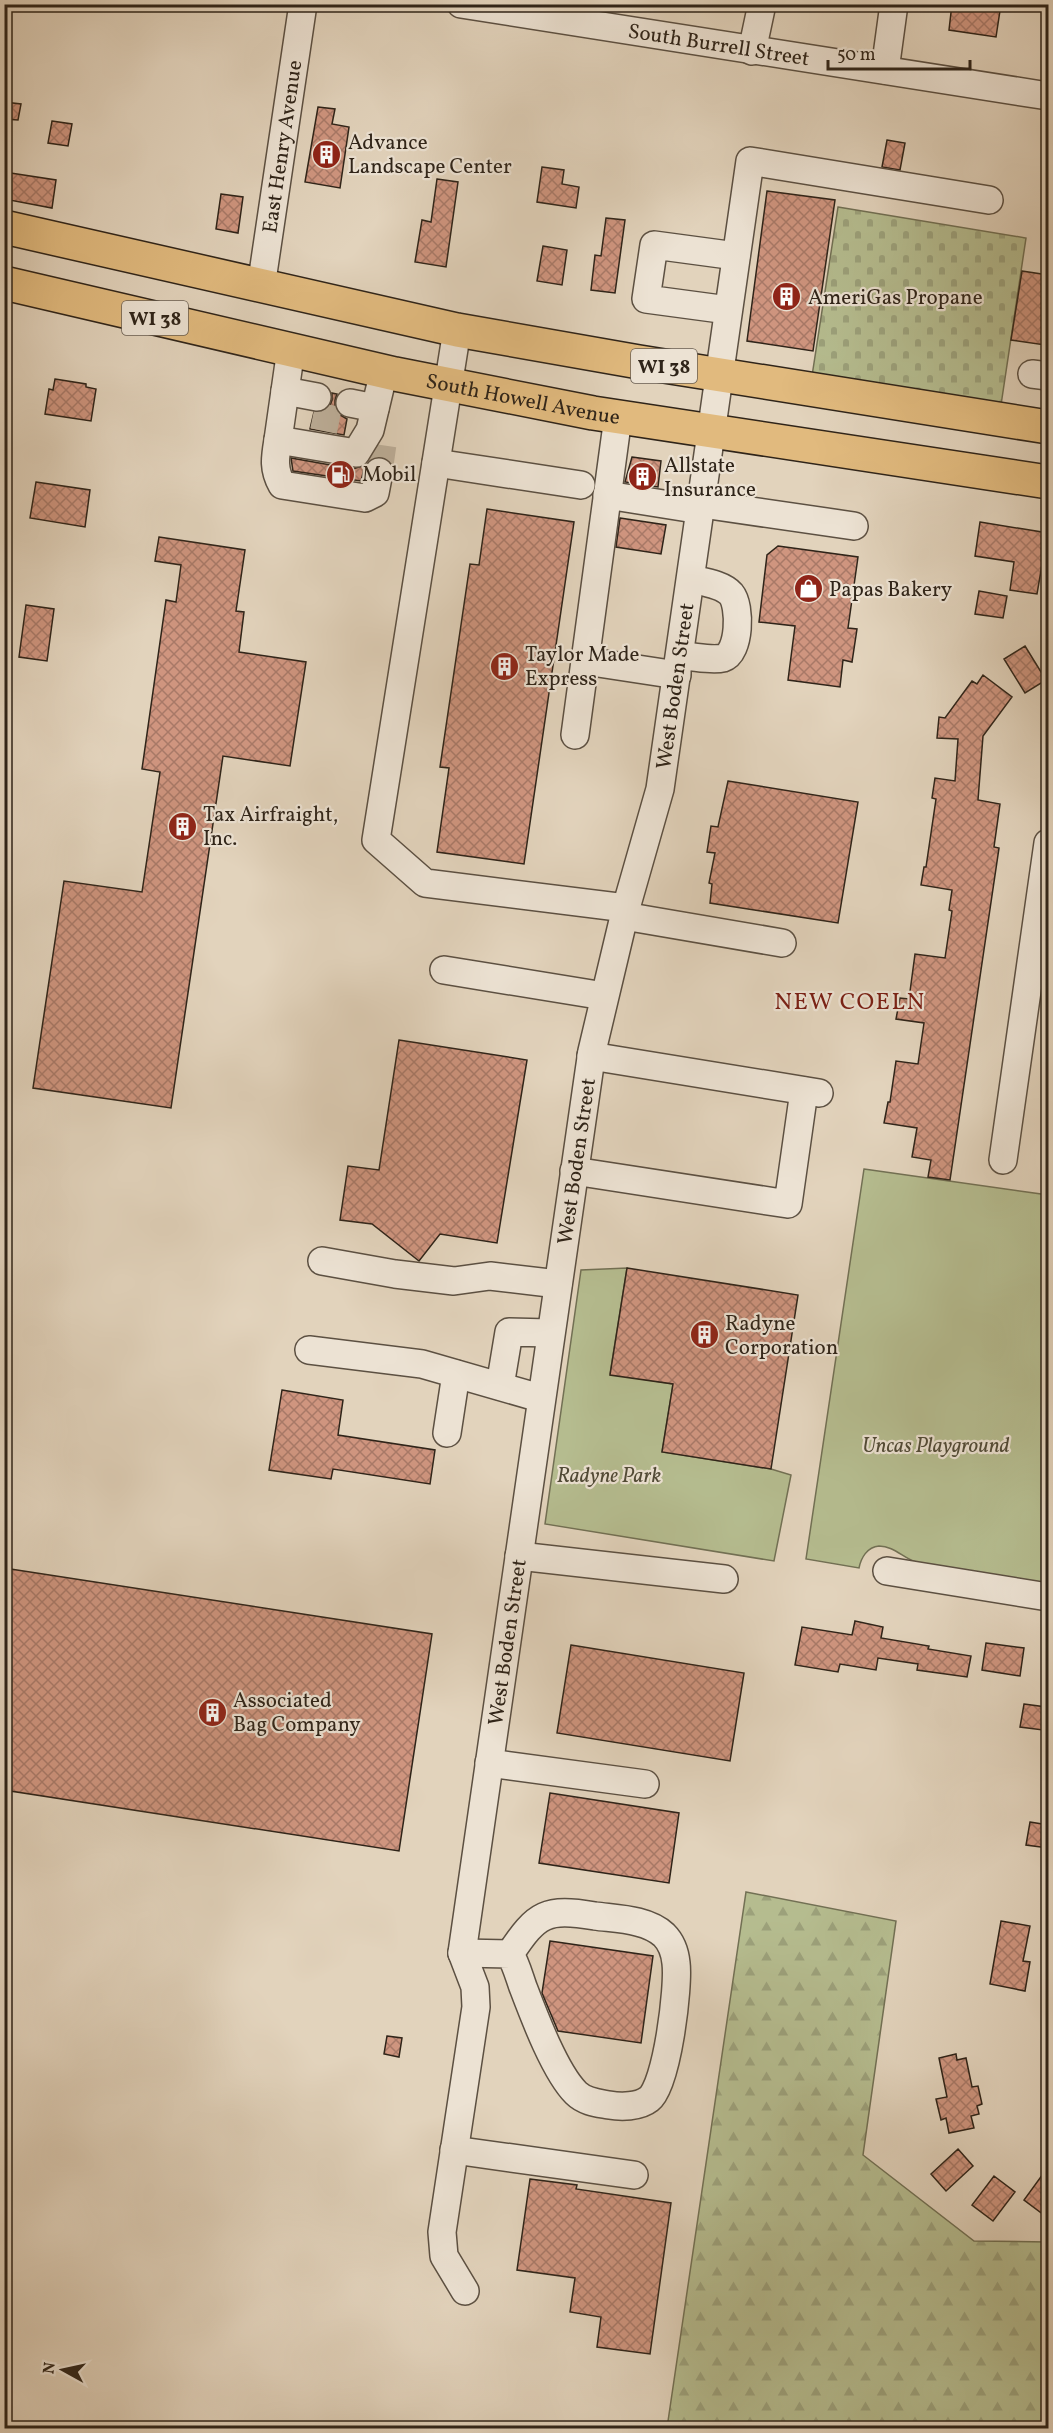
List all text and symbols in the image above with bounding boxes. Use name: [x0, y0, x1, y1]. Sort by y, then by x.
street label: South Burrell Street: [626, 17, 811, 74]
scale bar: [828, 33, 970, 71]
text: 50 m: [837, 43, 876, 68]
street label: East Henry Avenue: [256, 58, 310, 235]
place label: Advance Landscape Center: [348, 129, 512, 182]
building icon: Advance Landscape Center: [311, 138, 343, 170]
building icon: AmeriGas Propane: [771, 281, 803, 313]
place label: AmeriGas Propane: [808, 284, 983, 313]
road number: WI 38: [122, 301, 188, 335]
road number: WI 38: [631, 349, 697, 383]
street label: South Howell Avenue: [423, 367, 622, 433]
place label: Allstate Insurance: [664, 452, 756, 505]
fuel station icon: Mobil: [325, 458, 357, 490]
place label: Mobil: [362, 461, 416, 490]
building icon: Allstate Insurance: [627, 461, 659, 493]
shop icon: Papas Bakery: [792, 573, 824, 605]
place label: Papas Bakery: [829, 576, 953, 605]
street label: West Boden Street: [650, 601, 703, 771]
place label: Taylor Made Express: [525, 641, 640, 694]
building icon: Taylor Made Express: [488, 650, 520, 682]
place label: Tax Airfraight, Inc.: [203, 801, 338, 854]
building icon: Tax Airfraight, Inc.: [166, 810, 198, 842]
district label: NEW COELN: [774, 986, 926, 1020]
street label: West Boden Street: [551, 1076, 604, 1246]
place label: Radyne Corporation: [725, 1310, 838, 1363]
building icon: Radyne Corporation: [688, 1319, 720, 1351]
park label: Uncas Playground: [862, 1432, 1010, 1461]
park label: Radyne Park: [557, 1462, 661, 1491]
street label: West Boden Street: [482, 1557, 535, 1727]
place label: Associated Bag Company: [233, 1687, 361, 1740]
building icon: Associated Bag Company: [196, 1696, 228, 1728]
north arrow: [33, 2340, 93, 2400]
text: N: [38, 2361, 62, 2375]

